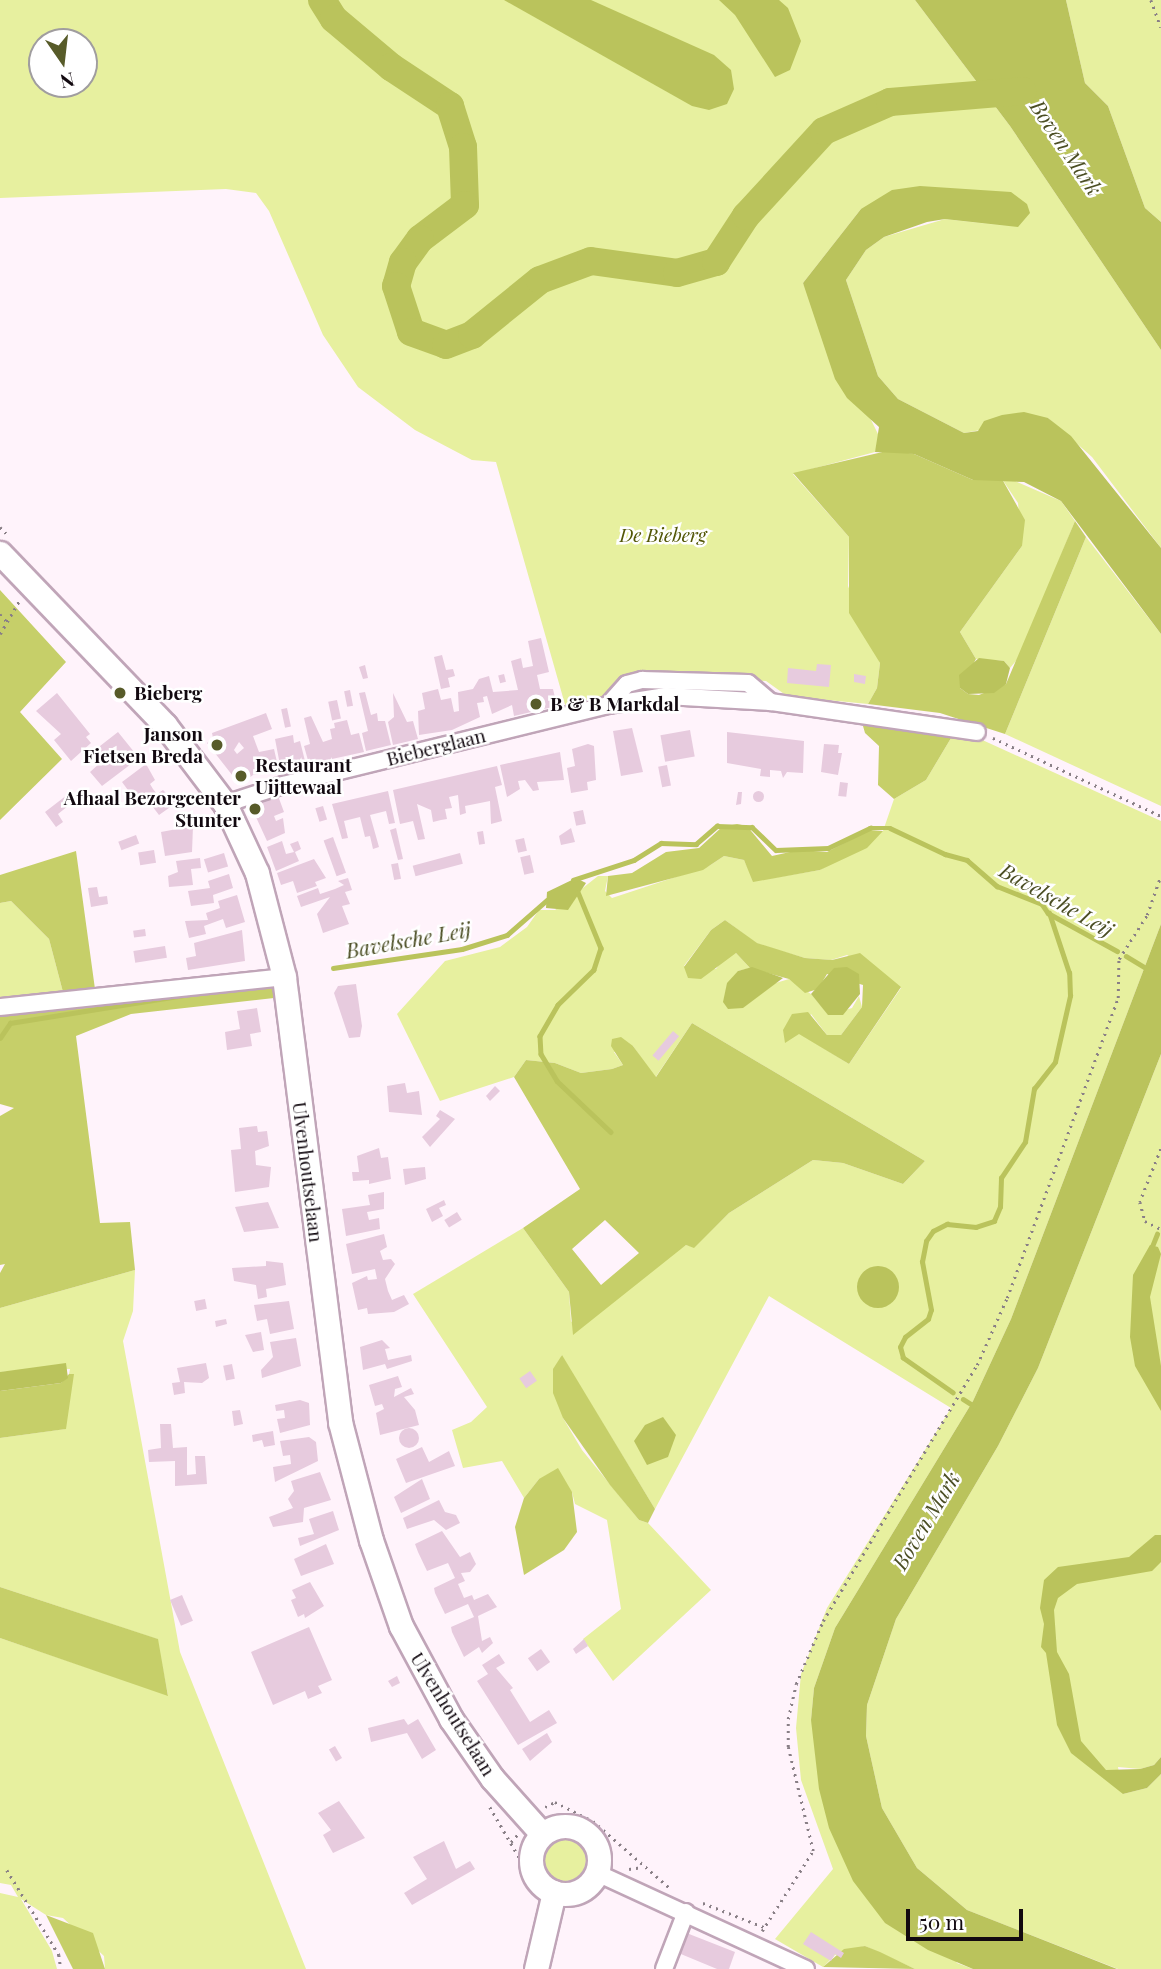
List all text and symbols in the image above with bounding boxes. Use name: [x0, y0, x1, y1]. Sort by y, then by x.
north arrow: [28, 28, 98, 98]
text: N: [58, 67, 77, 96]
water label: Boven Mark: [1026, 95, 1108, 199]
park label: De Bieberg: [620, 524, 706, 546]
place label: Bieberg: [134, 682, 202, 704]
marker: Bieberg: [112, 685, 128, 701]
place label: B & B Markdal: [550, 693, 679, 715]
marker: B & B Markdal: [528, 696, 544, 712]
place label: Janson Fietsen Breda: [83, 723, 203, 767]
street label: Bieberglaan: [384, 724, 488, 770]
marker: Janson Fietsen Breda: [209, 737, 225, 753]
place label: Restaurant Uijttewaal: [255, 754, 352, 798]
marker: Restaurant Uijttewaal: [233, 768, 249, 784]
place label: Afhaal Bezorgcenter Stunter: [64, 787, 241, 831]
marker: Afhaal Bezorgcenter Stunter: [247, 801, 263, 817]
water label: Bavelsche Leij: [996, 856, 1118, 942]
water label: Bavelsche Leij: [344, 916, 472, 962]
street label: Ulvenhoutselaan: [288, 1100, 328, 1244]
water label: Boven Mark: [886, 1467, 964, 1573]
street label: Ulvenhoutselaan: [406, 1648, 500, 1780]
scale bar: [909, 1896, 1026, 1940]
text: 50 m: [919, 1907, 964, 1935]

